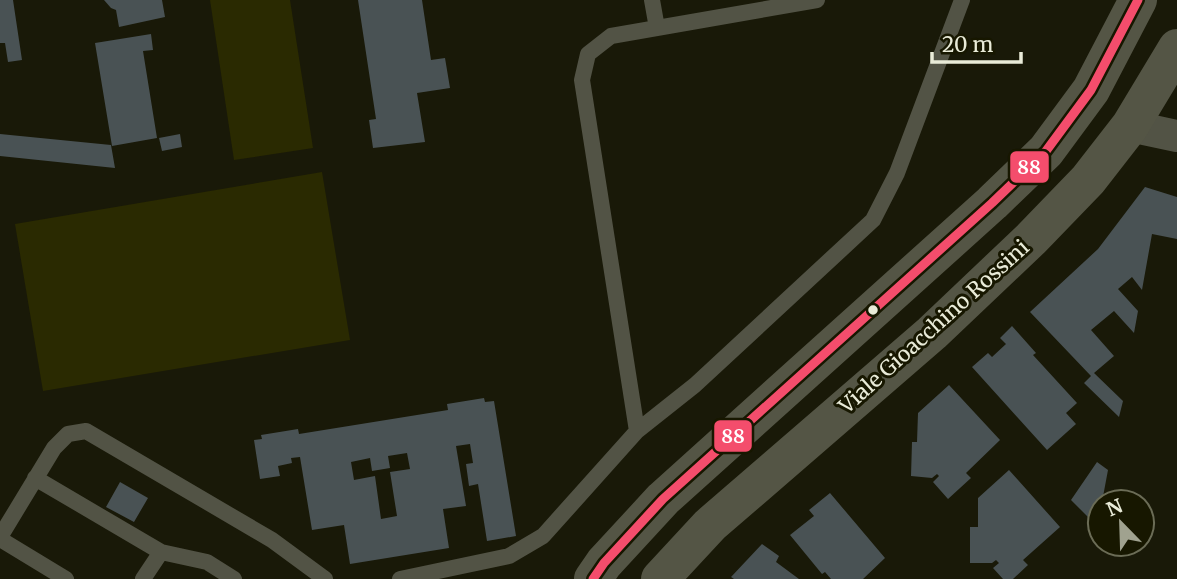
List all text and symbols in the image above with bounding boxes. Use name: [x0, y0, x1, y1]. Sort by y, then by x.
scale bar: [932, 21, 1021, 65]
text: 20 m: [942, 31, 994, 58]
line badge: 88: [1009, 150, 1050, 184]
text: 88: [1017, 155, 1041, 179]
street label: Viale Gioacchino Rossini: [832, 234, 1035, 420]
unlabelled marker: [866, 303, 880, 317]
line badge: 88: [713, 419, 753, 453]
text: 88: [721, 424, 745, 448]
north arrow: [1086, 488, 1156, 558]
text: N: [1103, 493, 1126, 521]

